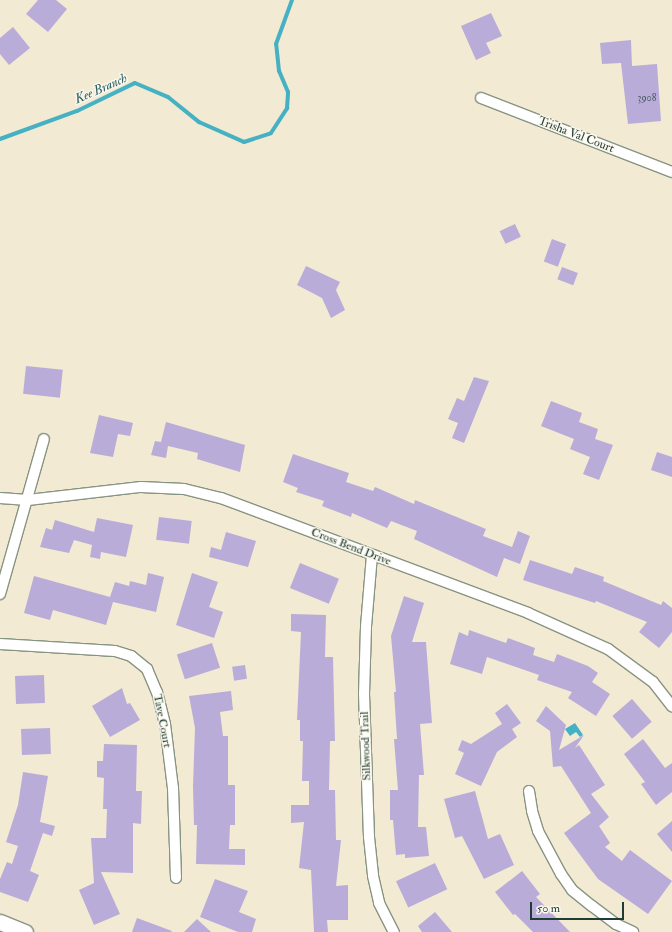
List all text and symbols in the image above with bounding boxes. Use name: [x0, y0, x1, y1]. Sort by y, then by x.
water label: Kee Branch: [72, 71, 130, 107]
house number: 3908: [638, 93, 656, 105]
street label: Trisha Val Court: [536, 114, 616, 156]
street label: Cross Bend Drive: [309, 525, 393, 569]
street label: Tave Court: [150, 693, 174, 749]
street label: Silkwood Trail: [358, 711, 374, 781]
scale bar: [532, 894, 626, 920]
text: 50 m: [537, 901, 560, 916]

